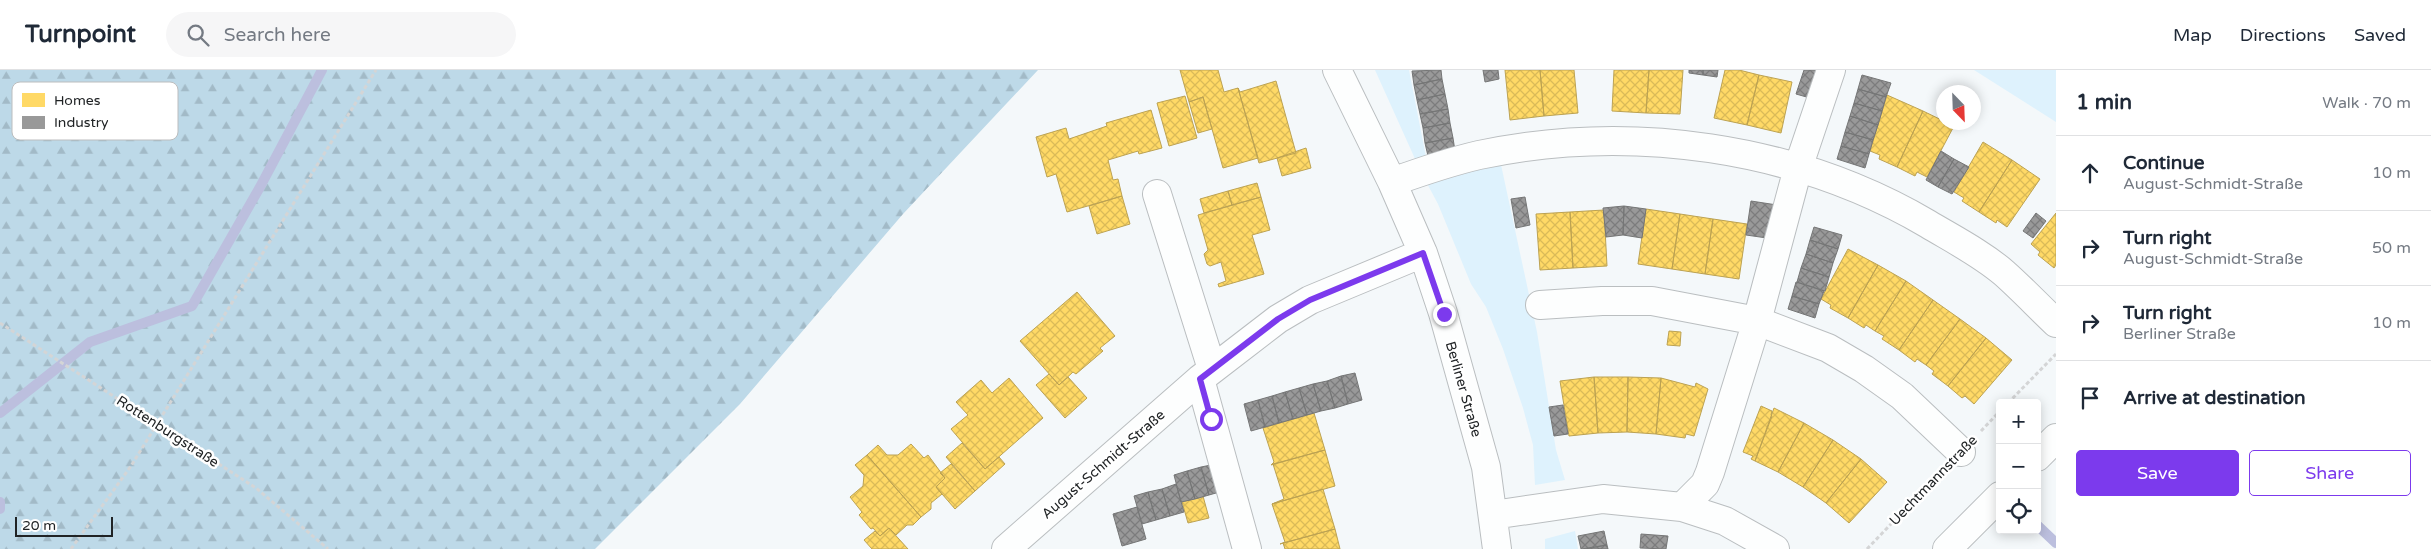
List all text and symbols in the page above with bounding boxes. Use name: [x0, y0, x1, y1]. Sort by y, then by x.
search box: [166, 12, 516, 57]
text: Turnpoint: [25, 20, 136, 49]
icon: search: [184, 21, 212, 49]
text: Search here: [224, 24, 331, 46]
text: Map: [2173, 24, 2212, 46]
text: Directions: [2240, 24, 2326, 46]
text: Saved: [2354, 24, 2406, 46]
legend: [12, 82, 178, 140]
north arrow: [1936, 85, 1981, 130]
text: 1 min: [2076, 90, 2132, 115]
text: Homes: [54, 92, 101, 109]
text: Walk · 70 m: [2322, 93, 2411, 113]
text: Industry: [54, 114, 109, 131]
text: Continue: [2123, 152, 2205, 174]
icon: ahead: [2076, 159, 2104, 187]
text: 10 m: [2372, 163, 2411, 183]
text: August-Schmidt-Straße: [2123, 174, 2303, 194]
text: Turn right: [2123, 227, 2211, 249]
icon: right: [2076, 234, 2104, 262]
text: 50 m: [2372, 238, 2411, 258]
text: August-Schmidt-Straße: [2123, 249, 2303, 269]
text: Turn right: [2123, 302, 2211, 324]
route end: [1433, 303, 1456, 326]
icon: right: [2076, 309, 2104, 337]
text: 10 m: [2372, 313, 2411, 333]
text: Berliner Straße: [2123, 324, 2236, 344]
street label: Berliner Straße: [1442, 339, 1485, 439]
icon: arrive: [2076, 384, 2104, 412]
text: Arrive at destination: [2123, 387, 2306, 409]
street label: Rottenburgstraße: [113, 392, 222, 471]
map controls: [1996, 399, 2041, 534]
button: +: [1996, 399, 2041, 444]
street label: August-Schmidt-Straße: [1038, 406, 1168, 522]
route start: [1200, 408, 1223, 431]
street label: Uechtmannstraße: [1886, 432, 1981, 529]
button: −: [1996, 444, 2041, 489]
button: Save: [2076, 450, 2239, 496]
button: Share: [2249, 450, 2411, 496]
button: locate: [1996, 489, 2041, 534]
scale bar: [15, 514, 112, 537]
text: 20 m: [22, 517, 56, 534]

